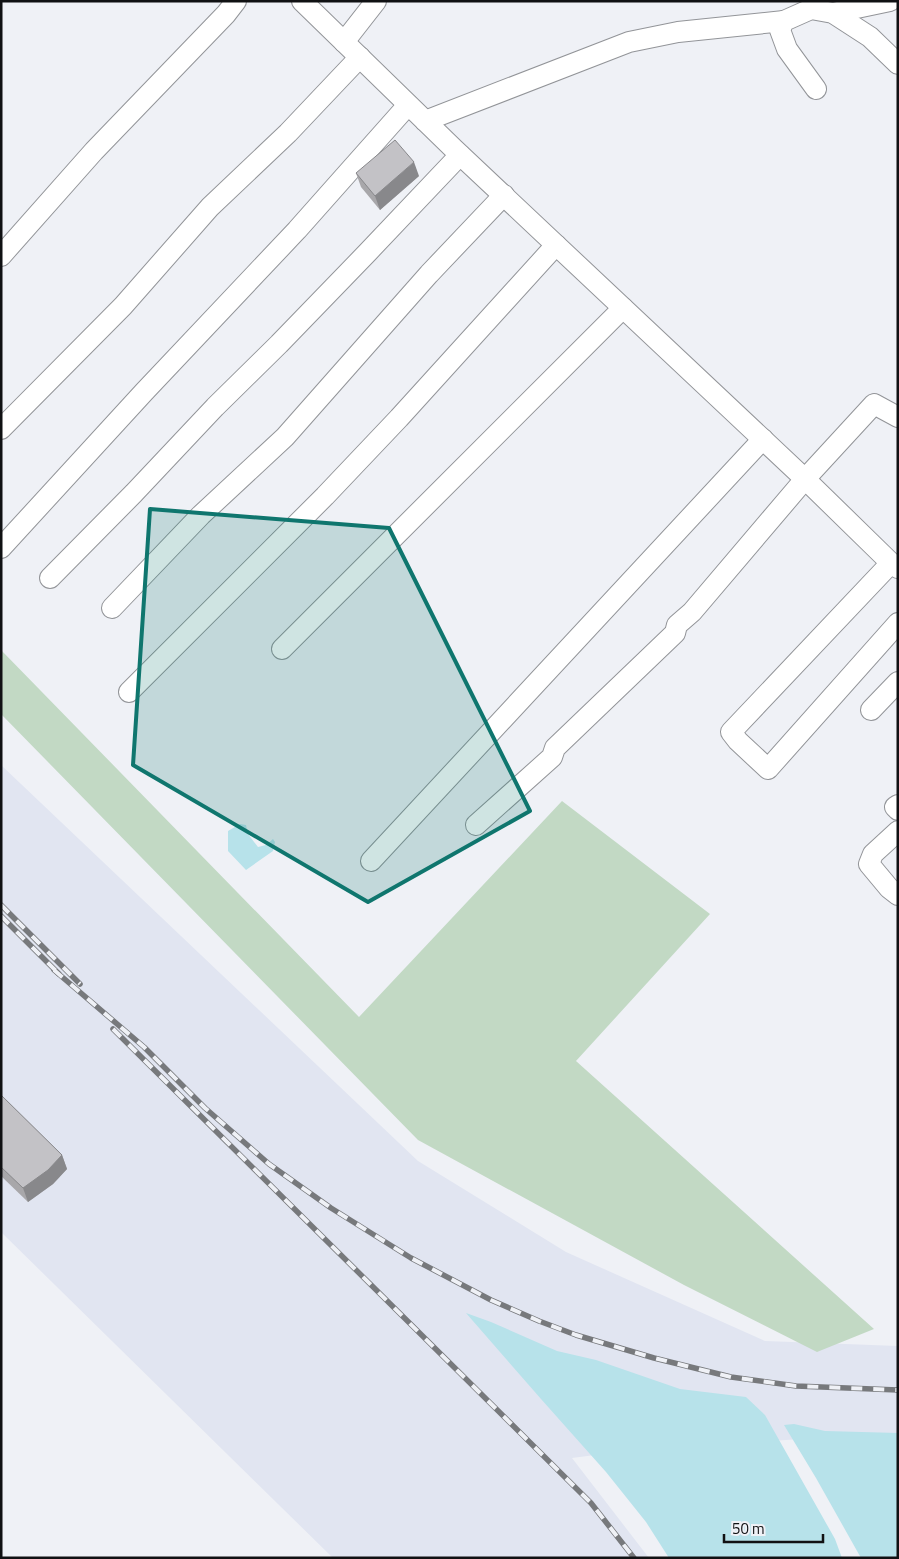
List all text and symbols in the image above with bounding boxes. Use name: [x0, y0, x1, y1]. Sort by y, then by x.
scale bar: [724, 1512, 823, 1544]
text: 50 m: [732, 1517, 765, 1540]

